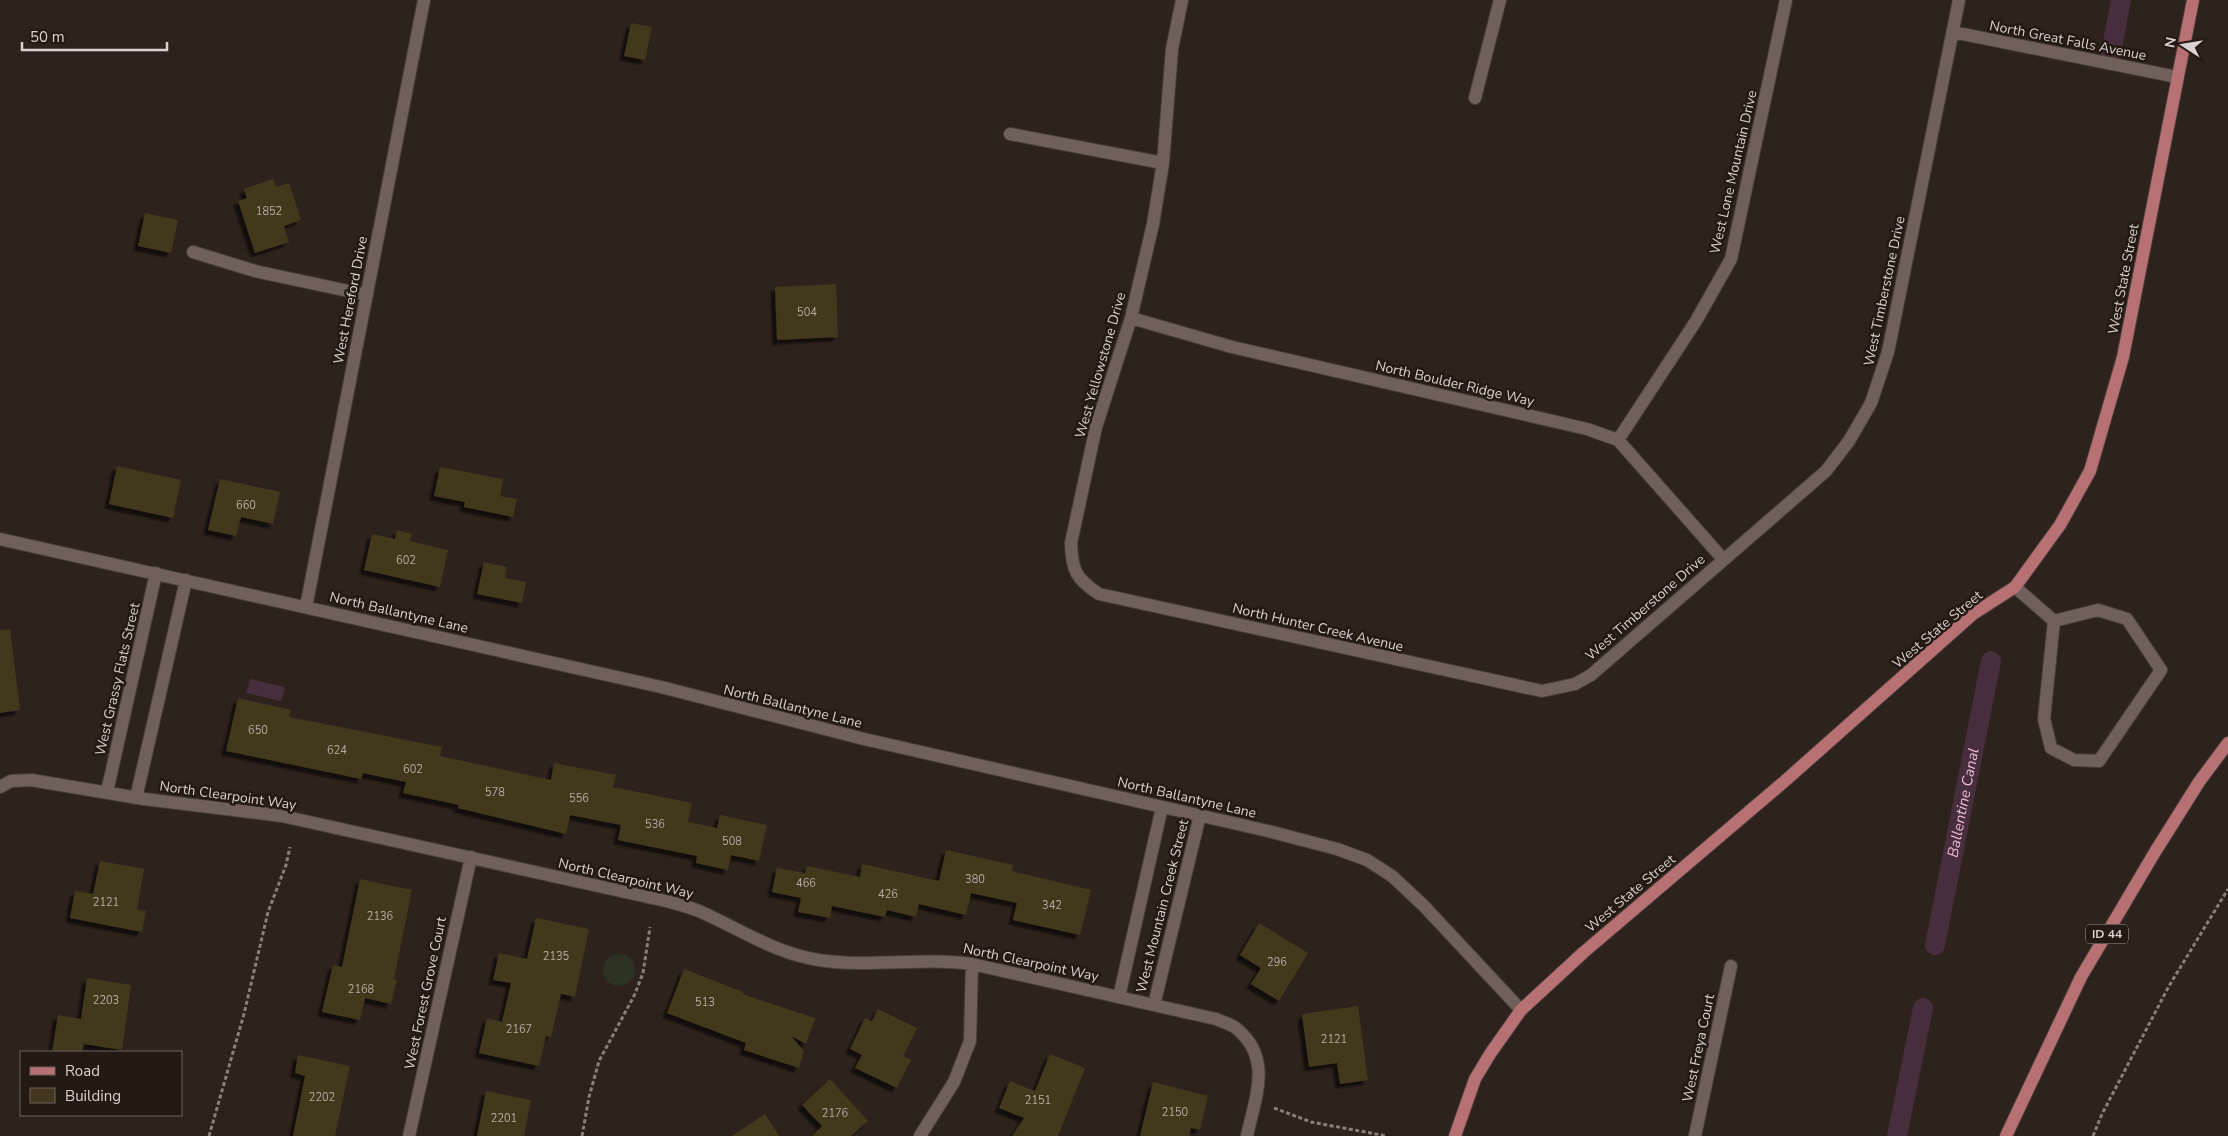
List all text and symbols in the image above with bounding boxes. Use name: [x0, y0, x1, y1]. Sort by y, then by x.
street label: North Great Falls Avenue: [1988, 16, 2148, 65]
scale bar: [22, 20, 168, 52]
north arrow: [2158, 20, 2208, 70]
text: 50 m: [30, 27, 65, 47]
text: N: [2160, 35, 2181, 50]
street label: West Lone Mountain Drive: [1705, 88, 1762, 256]
house number: 1852: [256, 204, 282, 219]
street label: West Timberstone Drive: [1859, 214, 1910, 368]
street label: West State Street: [2103, 222, 2144, 336]
street label: West Hereford Drive: [329, 235, 372, 366]
street label: West Yellowstone Drive: [1071, 290, 1130, 440]
house number: 504: [797, 305, 817, 320]
street label: North Boulder Ridge Way: [1374, 356, 1537, 411]
house number: 660: [236, 498, 256, 513]
street label: West Timberstone Drive: [1581, 550, 1709, 665]
house number: 602: [396, 553, 416, 568]
street label: West State Street: [1888, 586, 1986, 673]
street label: North Ballantyne Lane: [328, 587, 470, 638]
street label: North Hunter Creek Avenue: [1231, 599, 1405, 656]
street label: West Grassy Flats Street: [91, 601, 144, 758]
street label: North Ballantyne Lane: [722, 680, 864, 733]
house number: 650: [248, 723, 268, 738]
house number: 624: [327, 743, 347, 758]
water label: Ballentine Canal: [1942, 746, 1984, 859]
house number: 602: [403, 762, 423, 777]
street label: North Ballantyne Lane: [1116, 772, 1258, 823]
street label: North Clearpoint Way: [158, 776, 298, 815]
house number: 578: [485, 785, 505, 800]
house number: 556: [569, 791, 589, 806]
house number: 536: [645, 817, 665, 832]
street label: West Mountain Creek Street: [1132, 817, 1193, 995]
house number: 508: [722, 834, 742, 849]
street label: West State Street: [1581, 850, 1679, 937]
street label: North Clearpoint Way: [556, 854, 696, 903]
house number: 380: [965, 872, 985, 887]
house number: 466: [796, 876, 816, 891]
house number: 426: [878, 887, 898, 902]
house number: 2121: [93, 895, 119, 910]
house number: 342: [1042, 898, 1062, 913]
house number: 2136: [367, 909, 394, 924]
street label: West Forest Grove Court: [400, 915, 451, 1071]
road number: ID 44: [2086, 924, 2128, 944]
street label: North Clearpoint Way: [961, 939, 1101, 986]
house number: 2135: [543, 949, 570, 964]
house number: 296: [1267, 955, 1287, 970]
house number: 2168: [348, 982, 375, 997]
street label: West Freya Court: [1678, 992, 1719, 1104]
house number: 2203: [93, 993, 119, 1008]
house number: 513: [695, 995, 715, 1010]
house number: 2167: [506, 1022, 532, 1037]
house number: 2121: [1321, 1032, 1347, 1047]
legend: [20, 1051, 182, 1116]
text: Road: [65, 1061, 100, 1081]
text: Building: [65, 1086, 121, 1106]
house number: 2202: [309, 1090, 335, 1105]
house number: 2151: [1025, 1093, 1051, 1108]
house number: 2150: [1162, 1105, 1189, 1120]
house number: 2176: [822, 1106, 849, 1121]
house number: 2201: [491, 1111, 517, 1126]

